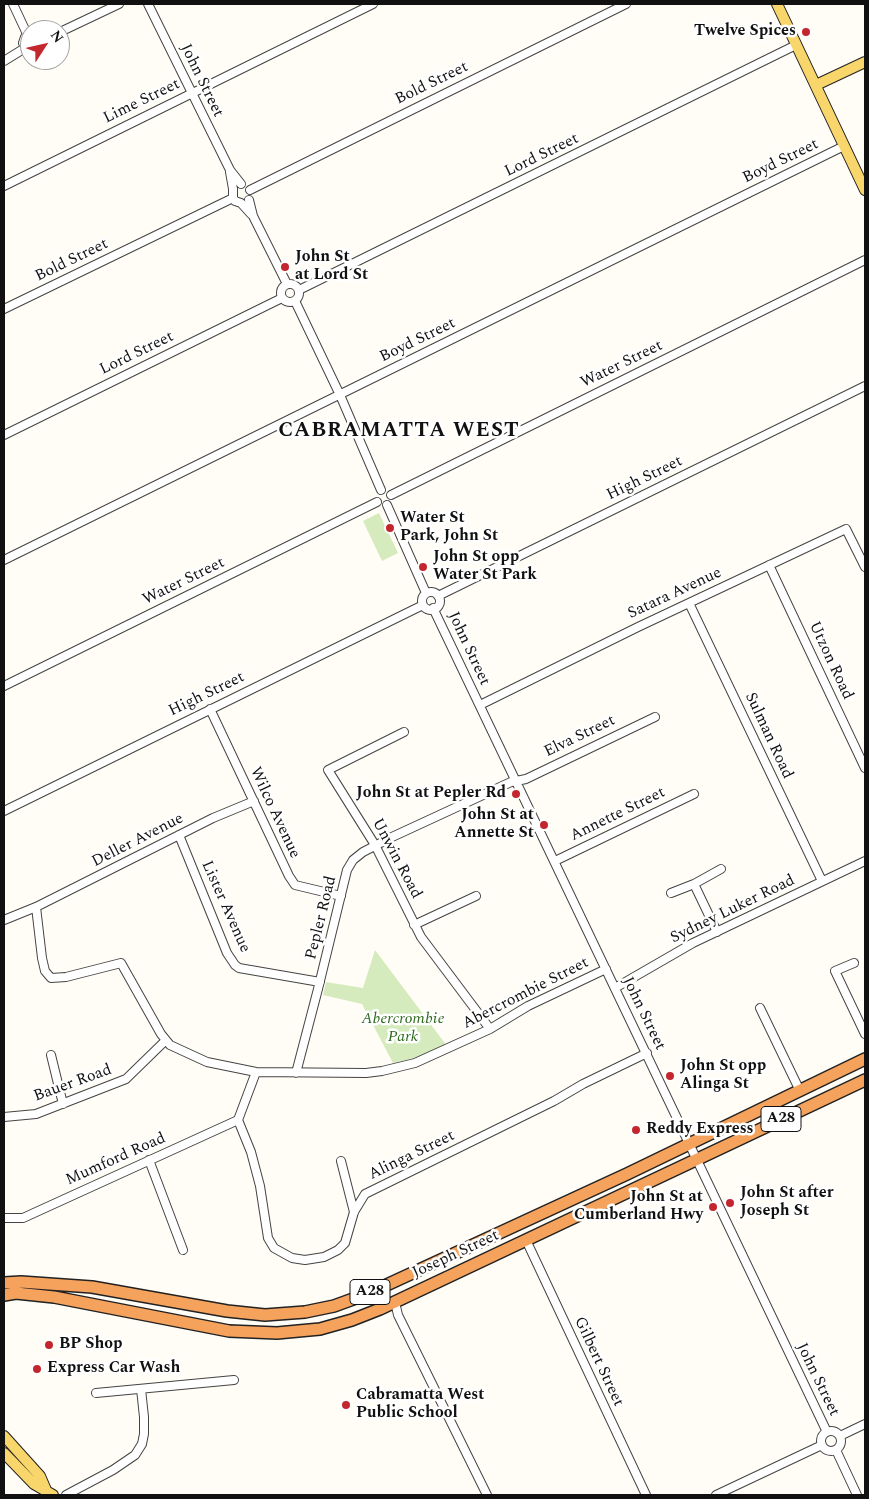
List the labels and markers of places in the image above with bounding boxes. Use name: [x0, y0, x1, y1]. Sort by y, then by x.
place label: Twelve Spices: [694, 22, 796, 42]
marker: Twelve Spices: [800, 26, 812, 38]
place label: John St at Lord St: [295, 248, 368, 286]
marker: John St at Lord St: [279, 261, 291, 273]
place label: Water St Park, John St: [400, 509, 498, 547]
marker: Water St Park, John St: [384, 522, 396, 534]
place label: John St opp Water St Park: [433, 548, 537, 586]
marker: John St opp Water St Park: [417, 561, 429, 573]
place label: John St at Pepler Rd: [356, 784, 506, 804]
marker: John St at Pepler Rd: [510, 788, 522, 800]
place label: John St at Annette St: [454, 806, 534, 844]
marker: John St at Annette St: [538, 819, 550, 831]
place label: John St opp Alinga St: [680, 1057, 766, 1095]
marker: John St opp Alinga St: [664, 1070, 676, 1082]
place label: Reddy Express: [646, 1120, 754, 1140]
marker: Reddy Express: [630, 1124, 642, 1136]
place label: John St after Joseph St: [740, 1184, 834, 1222]
place label: John St at Cumberland Hwy: [574, 1188, 703, 1226]
marker: John St after Joseph St: [724, 1197, 736, 1209]
marker: John St at Cumberland Hwy: [707, 1201, 719, 1213]
place label: BP Shop: [59, 1335, 122, 1355]
marker: BP Shop: [43, 1339, 55, 1351]
place label: Express Car Wash: [47, 1359, 180, 1379]
marker: Express Car Wash: [31, 1363, 43, 1375]
place label: Cabramatta West Public School: [356, 1386, 484, 1424]
marker: Cabramatta West Public School: [340, 1399, 352, 1411]

